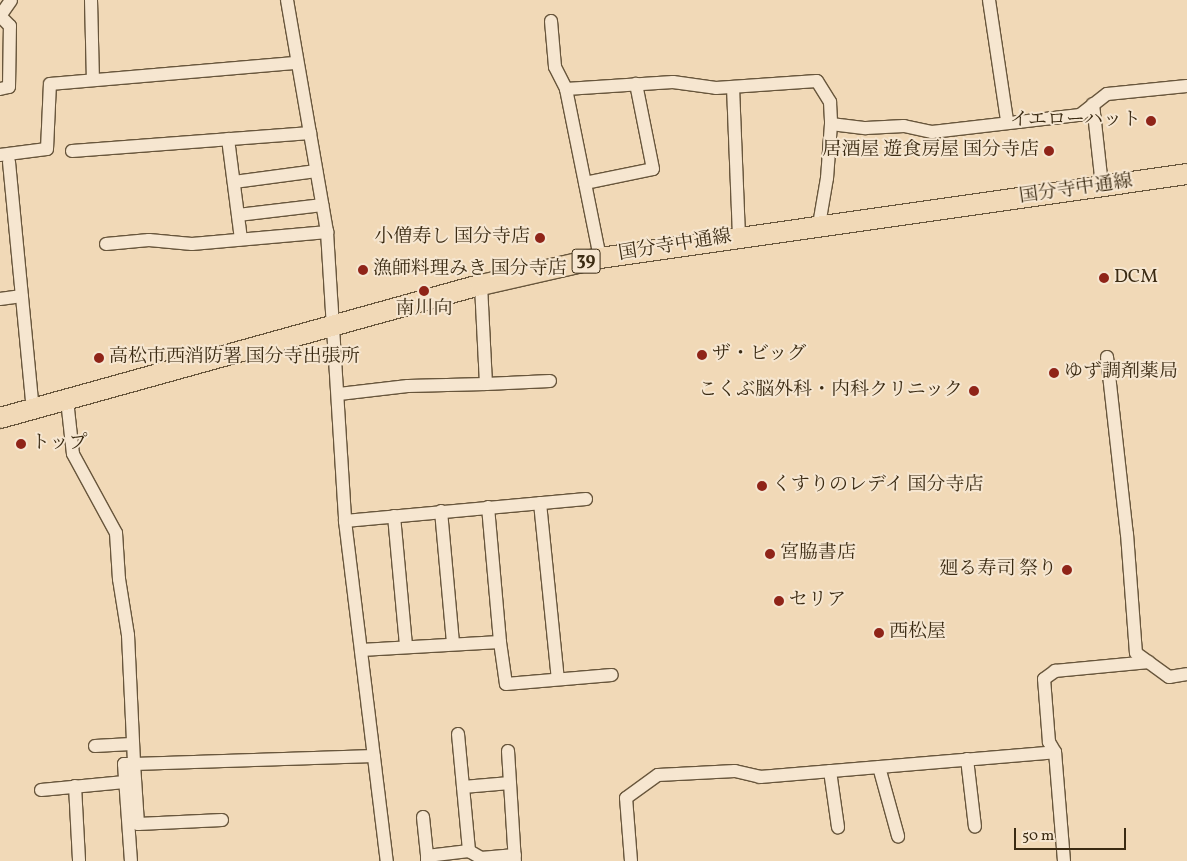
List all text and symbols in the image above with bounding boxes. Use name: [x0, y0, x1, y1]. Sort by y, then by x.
place label: イエローハット: [1008, 110, 1141, 132]
marker: イエローハット: [1145, 115, 1157, 127]
place label: 居酒屋 遊食房屋 国分寺店: [822, 140, 1039, 162]
marker: 居酒屋 遊食房屋 国分寺店: [1043, 145, 1055, 157]
street label: 国分寺中通線: [1018, 171, 1134, 209]
street label: 国分寺中通線: [617, 226, 733, 266]
place label: 小僧寿し 国分寺店: [374, 227, 530, 249]
marker: 小僧寿し 国分寺店: [534, 232, 546, 244]
road number: 39: [571, 246, 601, 276]
place label: 漁師料理みき 国分寺店: [373, 259, 567, 281]
marker: 漁師料理みき 国分寺店: [357, 264, 369, 276]
place label: DCM: [1114, 267, 1158, 289]
marker: DCM: [1098, 272, 1110, 284]
marker: 南川向: [418, 285, 430, 297]
place label: 南川向: [396, 299, 452, 321]
place label: ザ・ビッグ: [712, 344, 807, 366]
place label: 高松市西消防署 国分寺出張所: [109, 347, 360, 369]
marker: ザ・ビッグ: [696, 349, 708, 361]
marker: 高松市西消防署 国分寺出張所: [93, 352, 105, 364]
place label: ゆず調剤薬局: [1064, 362, 1178, 384]
marker: ゆず調剤薬局: [1048, 367, 1060, 379]
place label: こくぶ脳外科・内科クリニック: [697, 380, 963, 402]
marker: こくぶ脳外科・内科クリニック: [967, 384, 981, 398]
place label: トップ: [31, 433, 88, 455]
marker: トップ: [15, 438, 27, 450]
place label: くすりのレデイ 国分寺店: [772, 475, 985, 497]
marker: くすりのレデイ 国分寺店: [756, 480, 768, 492]
place label: 宮脇書店: [780, 543, 856, 565]
marker: 宮脇書店: [764, 548, 776, 560]
place label: 廻る寿司 祭り: [939, 559, 1057, 581]
marker: 廻る寿司 祭り: [1061, 564, 1073, 576]
place label: セリア: [789, 590, 846, 612]
marker: セリア: [773, 595, 785, 607]
place label: 西松屋: [889, 622, 946, 644]
marker: 西松屋: [873, 627, 885, 639]
scale bar: [1017, 818, 1130, 850]
text: 50 m: [1022, 826, 1054, 847]

